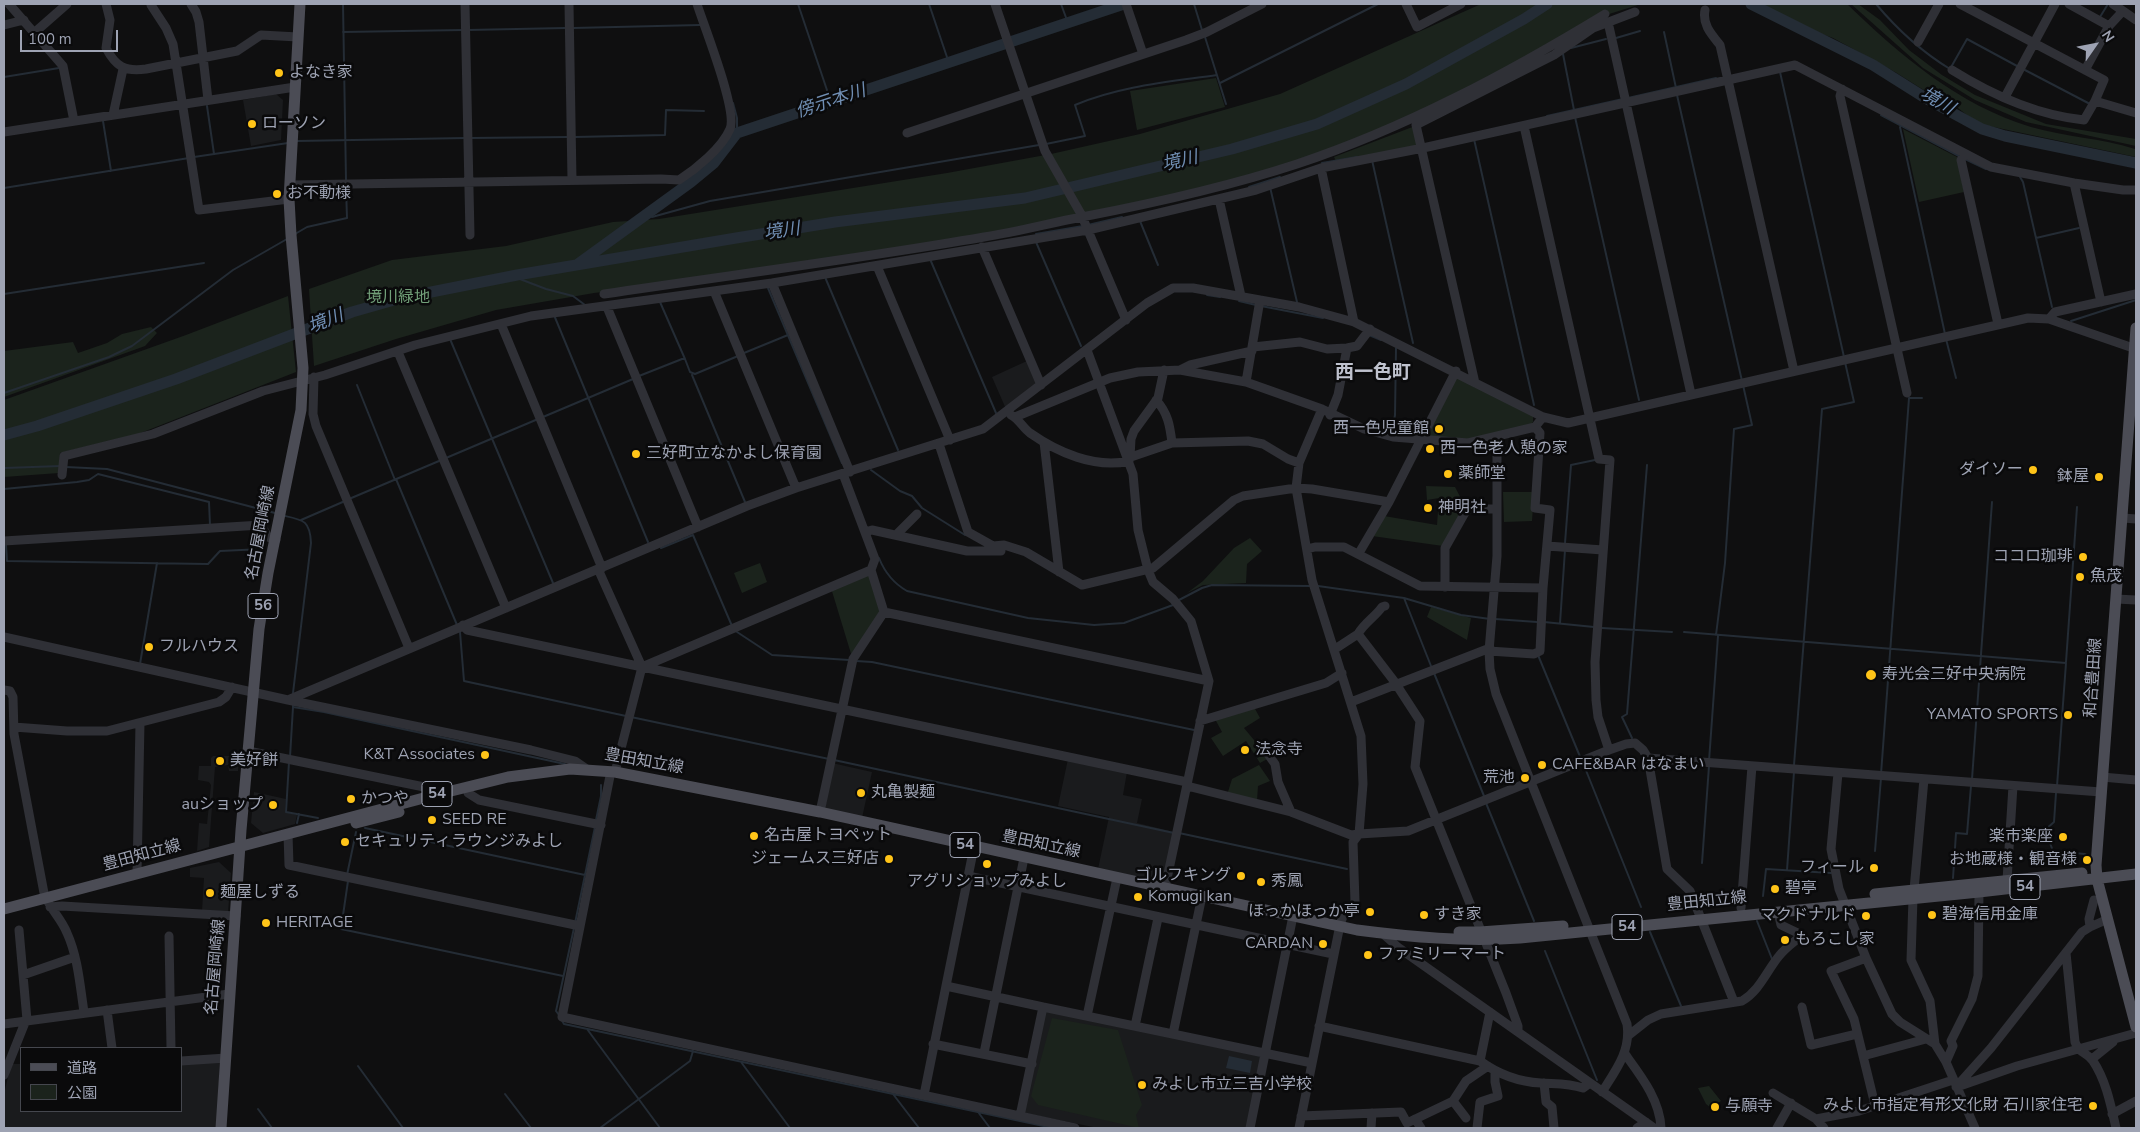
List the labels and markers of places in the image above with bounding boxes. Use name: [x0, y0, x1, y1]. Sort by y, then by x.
place label: よなき家: [289, 63, 353, 83]
marker: よなき家: [273, 67, 285, 79]
place label: ローソン: [262, 114, 326, 134]
marker: ローソン: [246, 118, 258, 130]
place label: お不動様: [287, 184, 351, 204]
marker: お不動様: [271, 188, 283, 200]
place label: 西一色児童館: [1333, 419, 1429, 439]
marker: 西一色児童館: [1433, 423, 1445, 435]
place label: 西一色老人憩の家: [1440, 439, 1568, 459]
marker: 西一色老人憩の家: [1424, 443, 1436, 455]
place label: 三好町立なかよし保育園: [646, 444, 822, 464]
marker: 三好町立なかよし保育園: [630, 448, 642, 460]
place label: ダイソー: [1959, 460, 2023, 480]
place label: 薬師堂: [1458, 464, 1506, 484]
marker: ダイソー: [2027, 464, 2039, 476]
place label: 鉢屋: [2057, 467, 2089, 487]
marker: 薬師堂: [1442, 468, 1454, 480]
marker: 鉢屋: [2093, 471, 2105, 483]
place label: 神明社: [1438, 498, 1486, 518]
marker: 神明社: [1422, 502, 1434, 514]
place label: ココロ珈琲: [1993, 547, 2073, 567]
marker: ココロ珈琲: [2077, 551, 2089, 563]
place label: 魚茂: [2090, 567, 2122, 587]
marker: 魚茂: [2074, 571, 2086, 583]
place label: フルハウス: [159, 637, 239, 657]
marker: フルハウス: [143, 641, 155, 653]
place label: 寿光会三好中央病院: [1882, 665, 2026, 685]
marker: 寿光会三好中央病院: [1864, 668, 1878, 682]
place label: YAMATO SPORTS: [1927, 705, 2058, 725]
marker: YAMATO SPORTS: [2062, 709, 2074, 721]
place label: 法念寺: [1255, 740, 1303, 760]
marker: 法念寺: [1239, 744, 1251, 756]
place label: K&T Associates: [363, 745, 475, 765]
marker: K&T Associates: [479, 749, 491, 761]
place label: 美好餅: [230, 751, 278, 771]
marker: 美好餅: [214, 755, 226, 767]
place label: CAFE&BAR はなまい: [1552, 755, 1705, 775]
marker: CAFE&BAR はなまい: [1536, 759, 1548, 771]
place label: 荒池: [1483, 768, 1515, 788]
marker: 荒池: [1519, 772, 1531, 784]
place label: 丸亀製麺: [871, 783, 935, 803]
marker: 丸亀製麺: [855, 787, 867, 799]
place label: かつや: [361, 789, 409, 809]
marker: かつや: [345, 793, 357, 805]
place label: auショップ: [182, 795, 263, 815]
marker: auショップ: [267, 799, 279, 811]
place label: SEED RE: [442, 810, 507, 830]
marker: SEED RE: [426, 814, 438, 826]
place label: 名古屋トヨペット: [764, 826, 892, 846]
place label: 楽市楽座: [1989, 827, 2053, 847]
marker: 名古屋トヨペット: [748, 830, 760, 842]
marker: 楽市楽座: [2057, 831, 2069, 843]
place label: セキュリティラウンジみよし: [355, 832, 563, 852]
marker: セキュリティラウンジみよし: [339, 836, 351, 848]
place label: ジェームス三好店: [751, 849, 879, 869]
place label: お地蔵様・観音様: [1949, 850, 2077, 870]
marker: ジェームス三好店: [883, 853, 895, 865]
marker: お地蔵様・観音様: [2081, 854, 2093, 866]
marker: アグリショップみよし: [981, 858, 993, 870]
place label: フィール: [1800, 858, 1864, 878]
marker: フィール: [1868, 862, 1880, 874]
place label: ゴルフキング: [1135, 866, 1231, 886]
marker: ゴルフキング: [1235, 870, 1247, 882]
place label: アグリショップみよし: [907, 872, 1067, 892]
place label: 秀鳳: [1271, 872, 1303, 892]
marker: 秀鳳: [1255, 876, 1267, 888]
place label: 碧亭: [1785, 879, 1817, 899]
place label: 麺屋しずる: [220, 883, 300, 903]
marker: 碧亭: [1769, 883, 1781, 895]
marker: 麺屋しずる: [204, 887, 216, 899]
place label: Komugi kan: [1148, 887, 1232, 907]
marker: Komugi kan: [1132, 891, 1144, 903]
place label: ほっかほっか亭: [1248, 902, 1360, 922]
place label: すき家: [1434, 905, 1482, 925]
place label: 碧海信用金庫: [1942, 905, 2038, 925]
marker: ほっかほっか亭: [1364, 906, 1376, 918]
place label: マクドナルド: [1760, 906, 1856, 926]
marker: すき家: [1418, 909, 1430, 921]
marker: 碧海信用金庫: [1926, 909, 1938, 921]
marker: マクドナルド: [1860, 910, 1872, 922]
place label: HERITAGE: [276, 913, 353, 933]
marker: HERITAGE: [260, 917, 272, 929]
place label: もろこし家: [1795, 930, 1875, 950]
place label: CARDAN: [1245, 934, 1313, 954]
marker: もろこし家: [1779, 934, 1791, 946]
marker: CARDAN: [1317, 938, 1329, 950]
place label: ファミリーマート: [1378, 945, 1506, 965]
marker: ファミリーマート: [1362, 949, 1374, 961]
place label: みよし市立三吉小学校: [1152, 1075, 1312, 1095]
marker: みよし市立三吉小学校: [1136, 1079, 1148, 1091]
place label: みよし市指定有形文化財 石川家住宅: [1823, 1096, 2083, 1116]
place label: 与願寺: [1725, 1097, 1773, 1117]
marker: みよし市指定有形文化財 石川家住宅: [2087, 1100, 2099, 1112]
marker: 与願寺: [1709, 1101, 1721, 1113]

